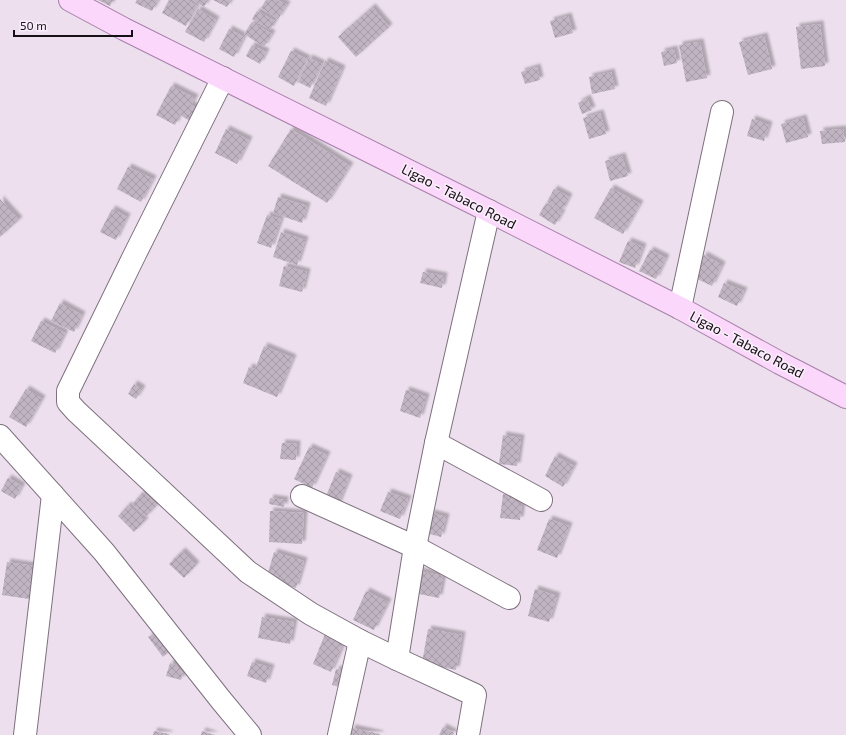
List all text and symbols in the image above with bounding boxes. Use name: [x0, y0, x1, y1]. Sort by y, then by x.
scale bar: [14, 12, 132, 38]
text: 50 m: [20, 18, 47, 32]
street label: Ligao - Tabaco Road: [399, 160, 519, 232]
street label: Ligao - Tabaco Road: [687, 307, 807, 381]

